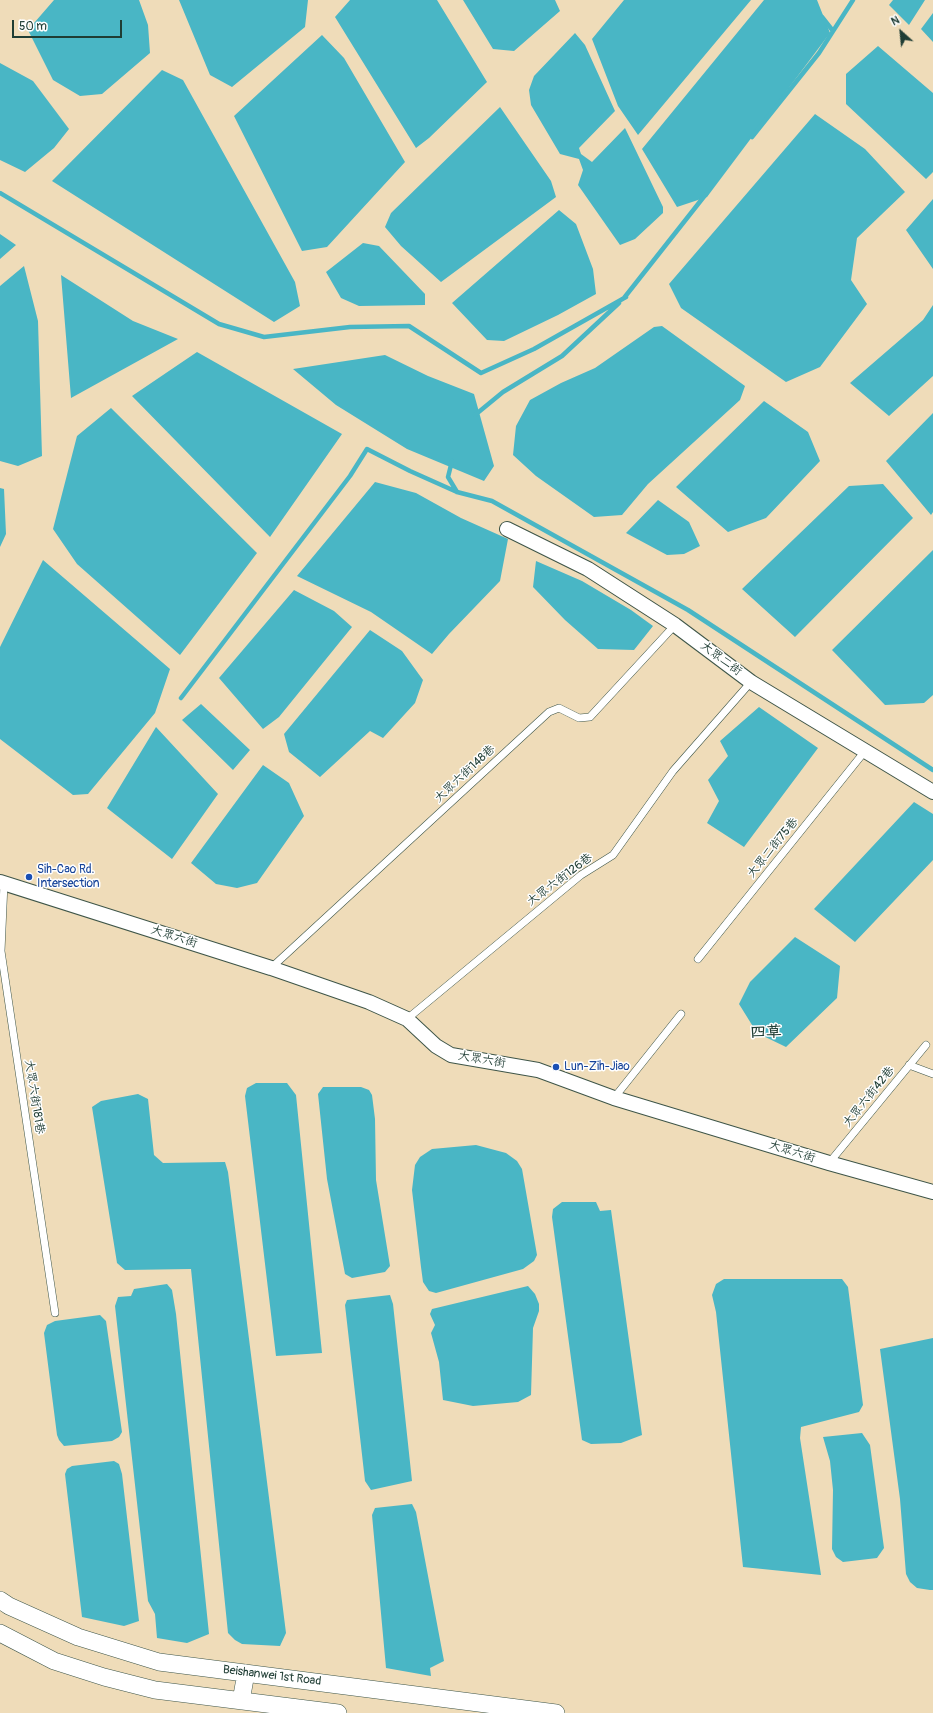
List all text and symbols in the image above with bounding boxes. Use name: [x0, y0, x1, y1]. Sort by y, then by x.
scale bar: [14, 12, 124, 38]
north arrow: [881, 12, 921, 52]
text: N: [889, 13, 902, 28]
text: 50 m: [19, 19, 47, 34]
street label: 大眾二街: [697, 639, 745, 679]
street label: 大眾六街148巷: [432, 742, 498, 806]
street label: 大眾二街75巷: [744, 815, 802, 881]
street label: 大眾六街126巷: [524, 851, 596, 909]
place label: Sih-Cao Rd. Intersection: [37, 863, 100, 891]
marker: Sih-Cao Rd. Intersection: [24, 872, 34, 882]
street label: 大眾六街: [149, 923, 199, 951]
district label: 四草: [750, 1023, 782, 1043]
street label: 大眾六街: [457, 1049, 507, 1071]
street label: 大眾六街181巷: [21, 1059, 47, 1135]
place label: Lun-Zih-Jiao: [564, 1060, 630, 1074]
marker: Lun-Zih-Jiao: [551, 1062, 561, 1072]
street label: 大眾六街42巷: [840, 1064, 898, 1130]
street label: 大眾六街: [767, 1138, 817, 1166]
street label: Beishanwei 1st Road: [222, 1663, 322, 1689]

